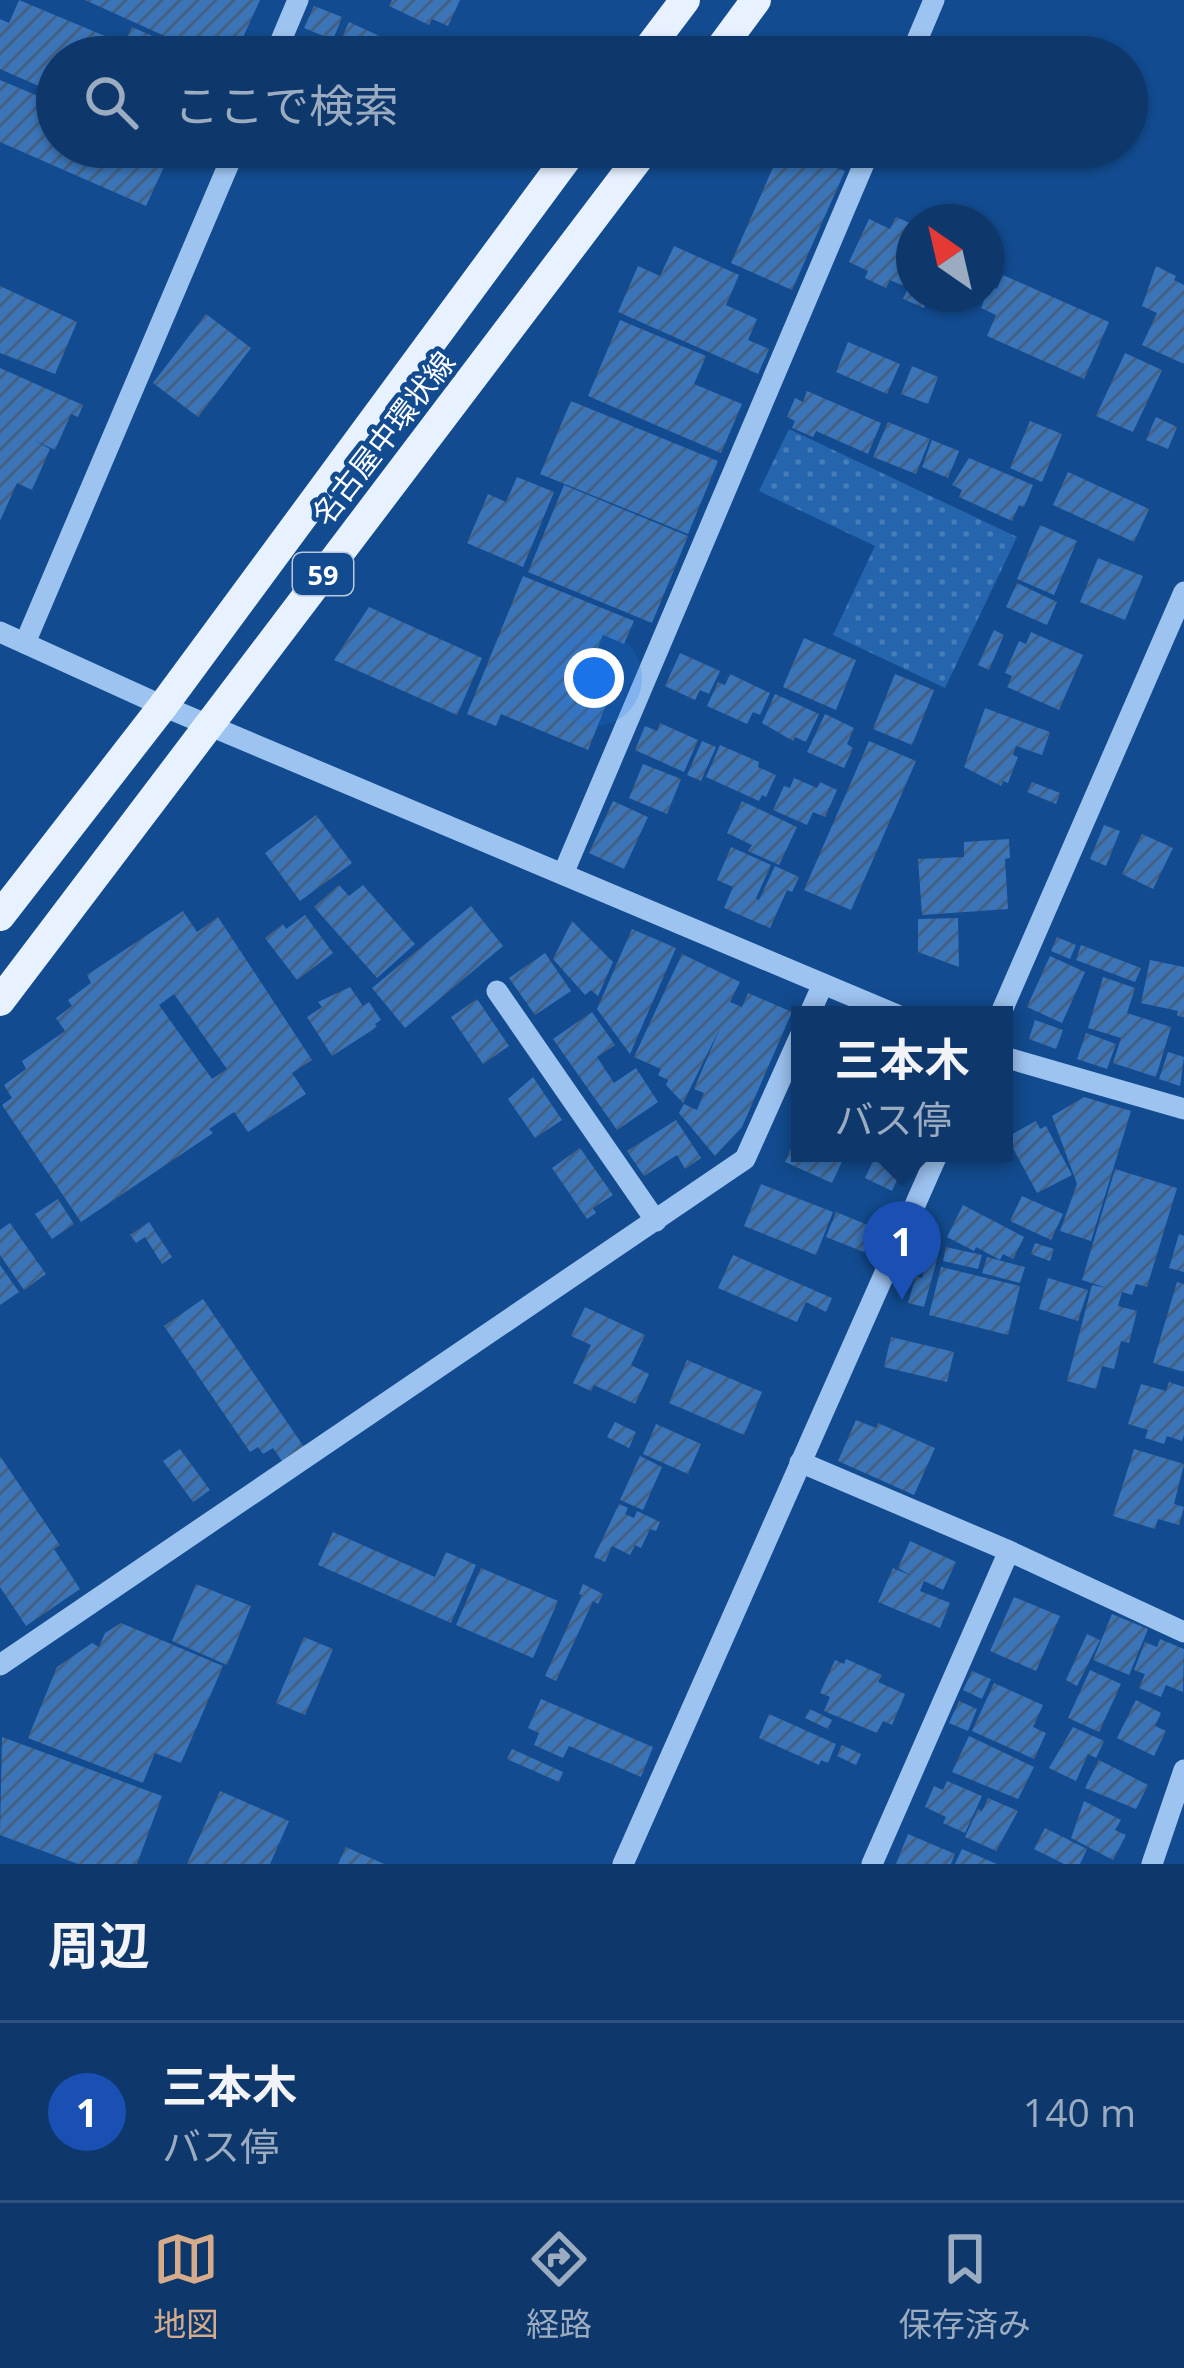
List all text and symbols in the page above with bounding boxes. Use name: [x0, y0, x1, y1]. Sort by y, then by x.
search box: [36, 36, 1148, 168]
icon: search: [78, 69, 144, 135]
text: ここで検索: [174, 74, 399, 135]
north arrow: [896, 204, 1004, 312]
street label: 名古屋中環状線: [302, 343, 464, 533]
road number: 59: [293, 553, 353, 595]
your location: [564, 648, 624, 708]
popup: [791, 1006, 1013, 1162]
text: 三本木: [834, 1028, 970, 1089]
text: バス停: [834, 1092, 952, 1145]
pin: 1: [863, 1201, 941, 1300]
text: 周辺: [48, 1909, 150, 1979]
text: 三本木: [162, 2055, 297, 2116]
text: 1: [76, 2085, 98, 2138]
text: 140 m: [1023, 2085, 1136, 2138]
text: バス停: [162, 2119, 279, 2172]
tab: 地図: [153, 2226, 219, 2346]
tab: 経路: [526, 2226, 592, 2346]
tab: 保存済み: [899, 2226, 1031, 2346]

